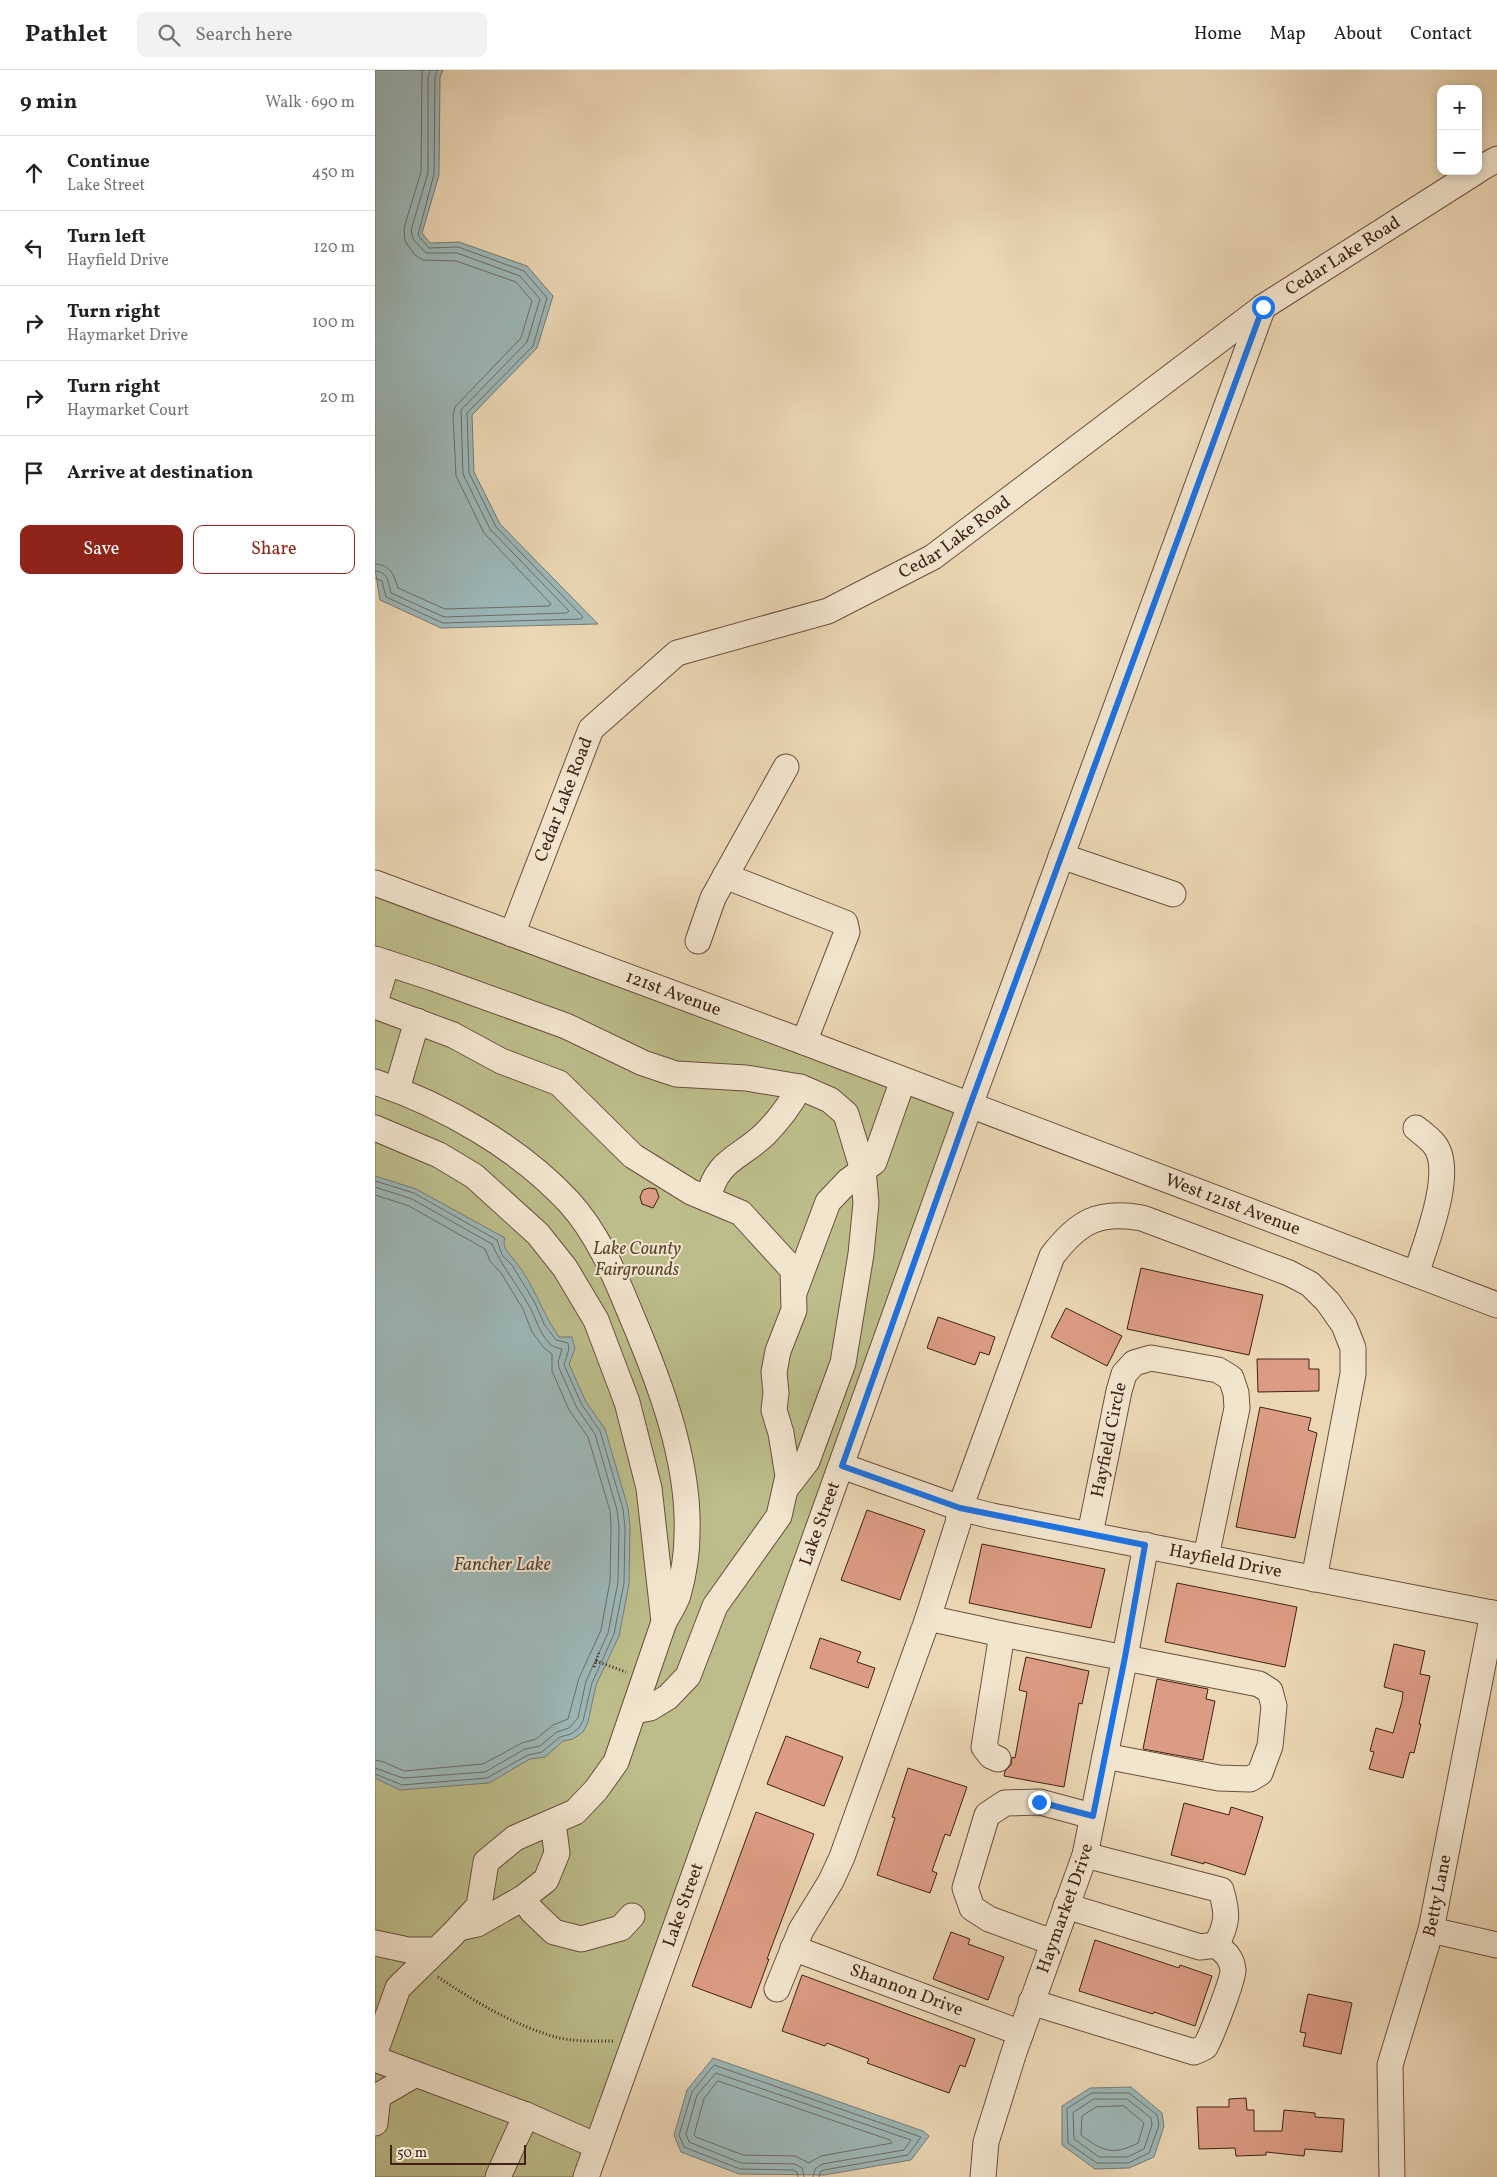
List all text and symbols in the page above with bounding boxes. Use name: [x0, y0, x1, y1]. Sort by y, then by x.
search box: [137, 12, 487, 57]
text: Pathlet: [25, 18, 107, 52]
icon: search: [155, 21, 183, 49]
text: Search here: [195, 22, 293, 48]
text: Home: [1194, 22, 1242, 47]
text: Map: [1270, 22, 1306, 47]
text: About: [1334, 22, 1382, 47]
text: Contact: [1410, 22, 1472, 47]
map controls: [1437, 85, 1482, 175]
button: +: [1437, 85, 1482, 130]
text: 9 min: [20, 88, 77, 117]
text: Walk · 690 m: [265, 92, 355, 114]
button: −: [1437, 130, 1482, 175]
text: Continue: [67, 149, 150, 175]
icon: ahead: [20, 159, 48, 187]
text: 450 m: [312, 162, 355, 184]
text: Lake Street: [67, 175, 145, 197]
street label: Cedar Lake Road: [1281, 210, 1405, 302]
text: Turn left: [67, 224, 146, 250]
icon: left: [20, 234, 48, 262]
text: 120 m: [313, 237, 355, 259]
text: Hayfield Drive: [67, 250, 169, 272]
route start: [1252, 296, 1275, 319]
text: Turn right: [67, 299, 160, 325]
icon: right: [20, 309, 48, 337]
text: 100 m: [312, 312, 355, 334]
text: Haymarket Drive: [67, 325, 188, 347]
text: Turn right: [67, 374, 160, 400]
icon: right: [20, 384, 48, 412]
text: 20 m: [320, 387, 355, 409]
text: Haymarket Court: [67, 400, 189, 422]
icon: arrive: [20, 459, 48, 487]
text: Arrive at destination: [67, 460, 253, 486]
street label: Cedar Lake Road: [894, 490, 1016, 585]
button: Save: [20, 525, 183, 574]
button: Share: [193, 525, 355, 574]
street label: Cedar Lake Road: [528, 734, 599, 866]
street label: 121st Avenue: [622, 964, 725, 1023]
street label: West 121st Avenue: [1161, 1168, 1304, 1242]
park label: Lake County Fairgrounds: [593, 1237, 681, 1283]
street label: Hayfield Circle: [1085, 1379, 1133, 1500]
street label: Lake Street: [793, 1478, 847, 1569]
street label: Hayfield Drive: [1167, 1538, 1284, 1584]
water label: Fancher Lake: [453, 1552, 551, 1578]
route end: [1028, 1791, 1051, 1814]
street label: Haymarket Drive: [1031, 1841, 1099, 1977]
street label: Betty Lane: [1417, 1852, 1458, 1940]
street label: Lake Street: [657, 1859, 710, 1951]
street label: Shannon Drive: [846, 1958, 967, 2023]
scale bar: [390, 2142, 526, 2165]
text: 50 m: [397, 2144, 427, 2163]

